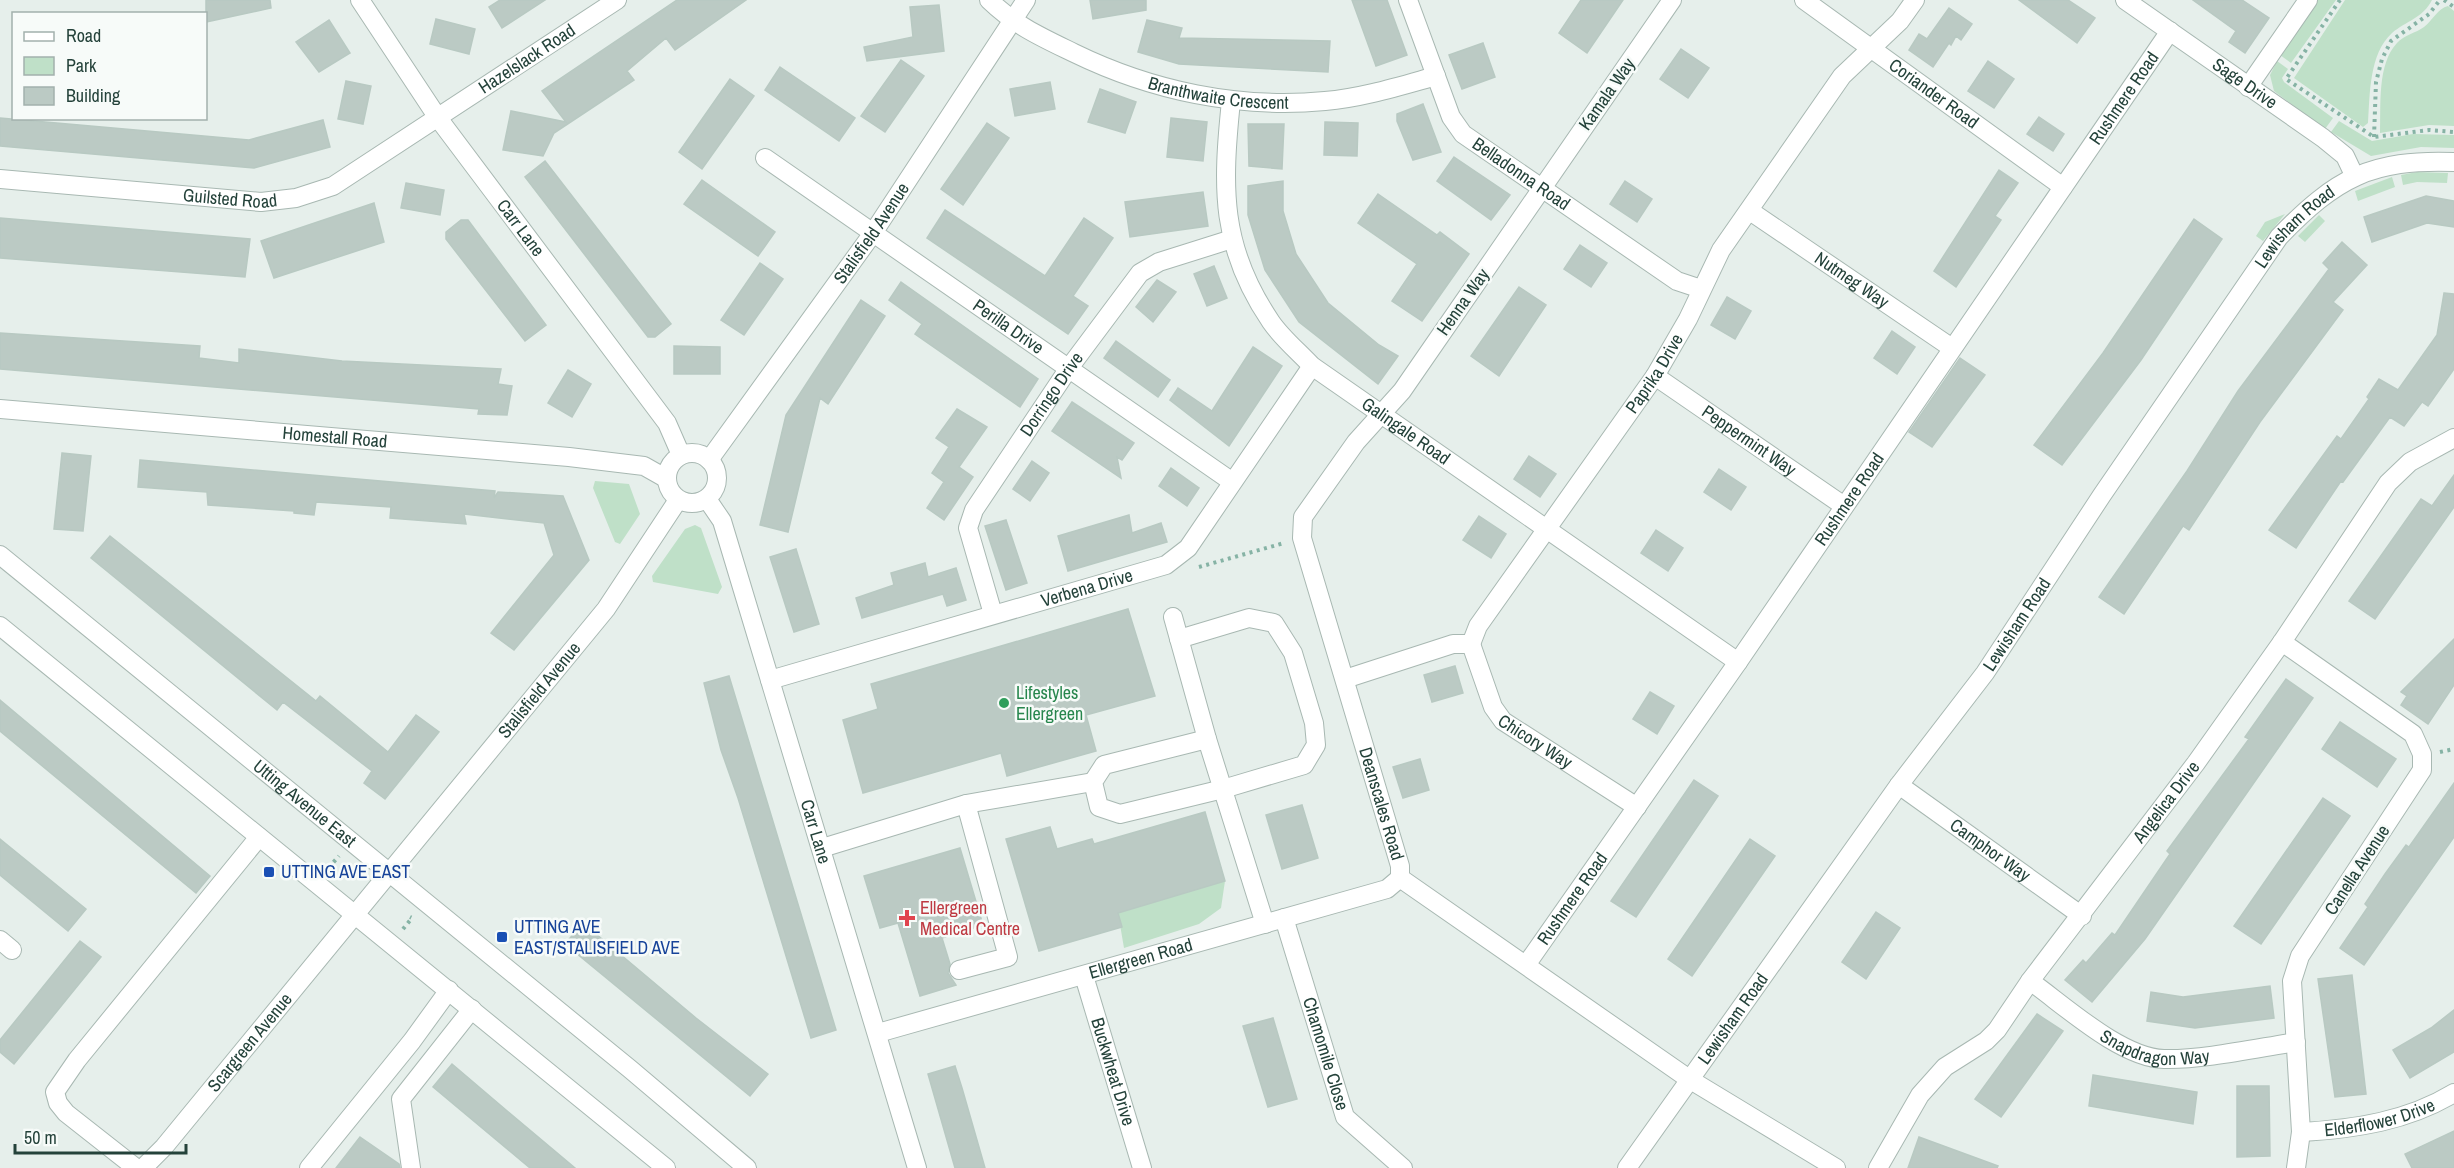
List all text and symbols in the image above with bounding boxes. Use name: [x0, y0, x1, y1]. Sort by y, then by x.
legend: [12, 12, 207, 120]
street label: Hazelslack Road: [473, 18, 580, 99]
text: Road: [66, 23, 101, 48]
street label: Rushmere Road: [2083, 47, 2164, 149]
street label: Kamala Way: [1573, 52, 1641, 135]
street label: Coriander Road: [1884, 52, 1984, 134]
street label: Sage Drive: [2208, 52, 2283, 114]
text: Park: [66, 53, 97, 78]
street label: Branthwaite Crescent: [1145, 70, 1289, 115]
text: Building: [66, 83, 121, 108]
street label: Belladonna Road: [1468, 131, 1575, 216]
street label: Stalisfield Avenue: [827, 177, 915, 289]
street label: Lewisham Road: [2248, 179, 2339, 273]
street label: Guilsted Road: [182, 182, 278, 214]
street label: Carr Lane: [491, 194, 551, 261]
street label: Nutmeg Way: [1810, 245, 1895, 314]
street label: Henna Way: [1430, 263, 1495, 340]
street label: Perilla Drive: [968, 293, 1049, 360]
street label: Paprika Drive: [1619, 329, 1689, 418]
street label: Dorringo Drive: [1014, 347, 1089, 441]
street label: Galingale Road: [1357, 391, 1455, 470]
street label: Peppermint Way: [1697, 399, 1802, 482]
street label: Homestall Road: [281, 420, 388, 454]
street label: Rushmere Road: [1808, 448, 1890, 550]
street label: Verbena Drive: [1038, 562, 1136, 613]
street label: Lewisham Road: [1977, 573, 2056, 676]
street label: Stalisfield Avenue: [492, 636, 586, 743]
place label: Lifestyles Ellergreen: [1016, 680, 1083, 726]
marker: Lifestyles Ellergreen: [997, 696, 1011, 710]
street label: Chicory Way: [1493, 708, 1578, 775]
street label: Deanscales Road: [1353, 744, 1411, 863]
street label: Utting Avenue East: [248, 753, 362, 853]
street label: Angelica Drive: [2126, 756, 2205, 849]
street label: Carr Lane: [795, 796, 838, 866]
street label: Camphor Way: [1945, 812, 2036, 888]
street label: Canella Avenue: [2318, 820, 2395, 920]
street label: Rushmere Road: [1531, 847, 1613, 950]
place label: UTTING AVE EAST: [281, 859, 410, 884]
marker: UTTING AVE EAST: [262, 865, 276, 879]
place label: Ellergreen Medical Centre: [920, 895, 1020, 941]
marker: Ellergreen Medical Centre: [898, 909, 916, 927]
place label: UTTING AVE EAST/STALISFIELD AVE: [514, 914, 680, 960]
marker: UTTING AVE EAST/STALISFIELD AVE: [495, 930, 509, 944]
street label: Ellergreen Road: [1086, 932, 1195, 985]
street label: Lewisham Road: [1691, 968, 1774, 1069]
street label: Scargreen Avenue: [201, 987, 298, 1097]
street label: Chamomile Close: [1297, 994, 1355, 1113]
street label: Buckwheat Drive: [1085, 1015, 1142, 1129]
street label: Snapdragon Way: [2095, 1023, 2211, 1071]
street label: Elderflower Drive: [2323, 1092, 2439, 1142]
scale bar: [15, 1117, 186, 1155]
text: 50 m: [24, 1125, 57, 1150]

